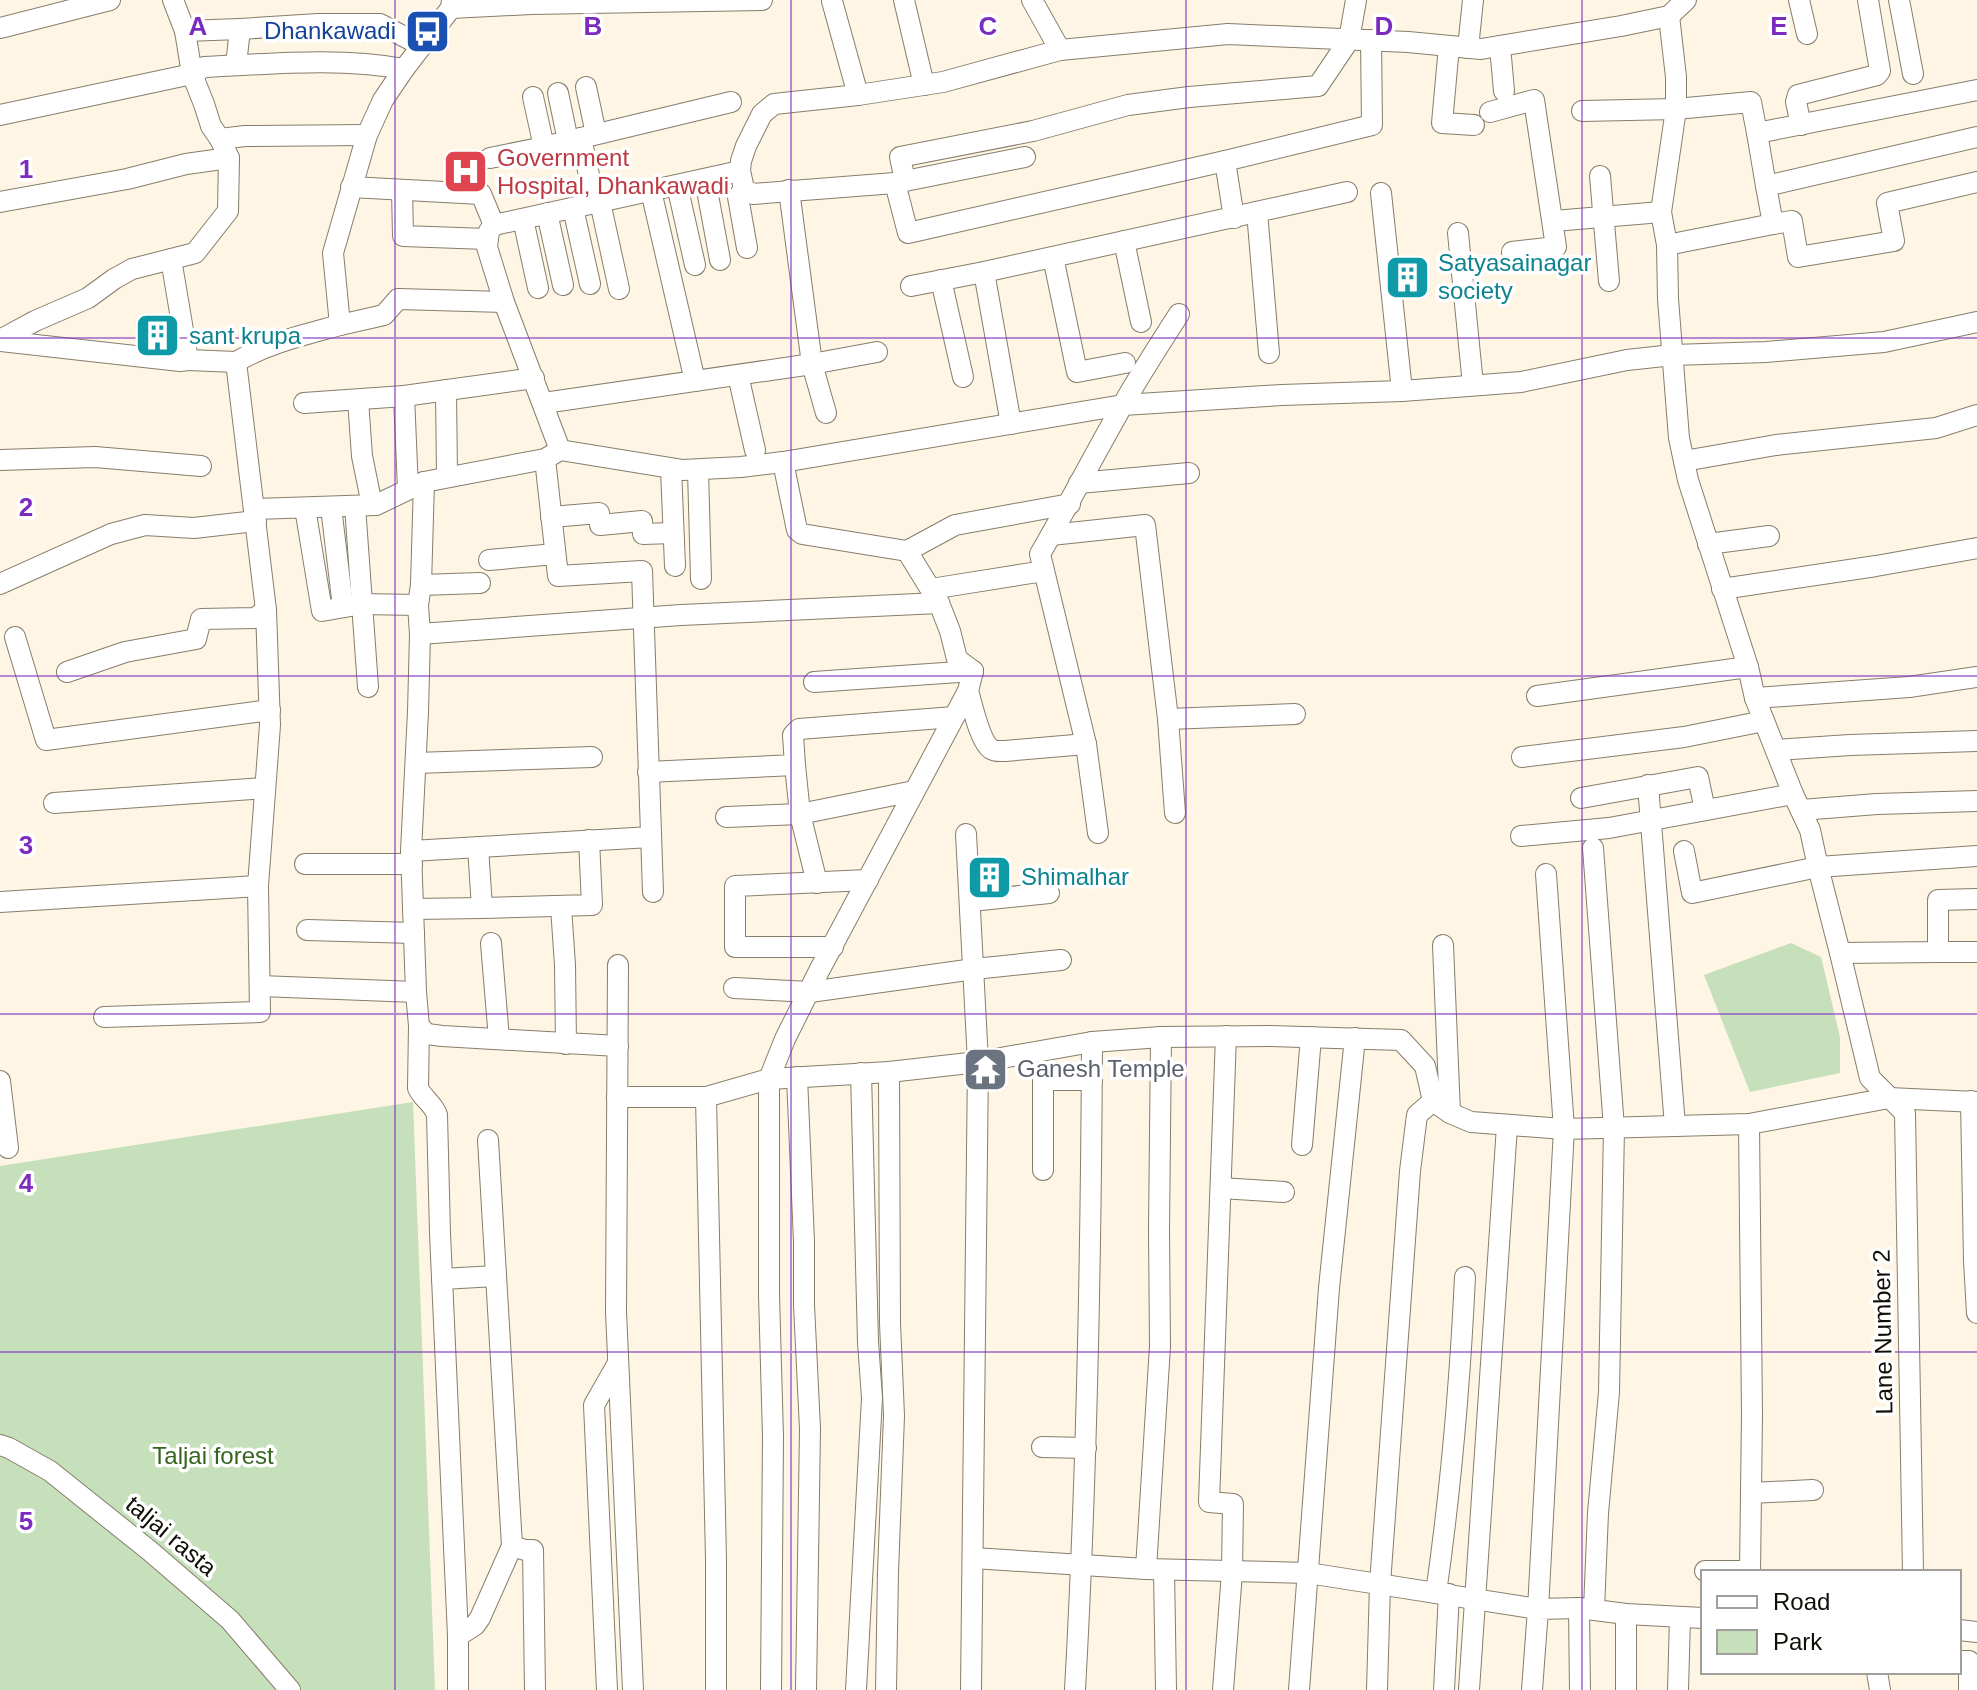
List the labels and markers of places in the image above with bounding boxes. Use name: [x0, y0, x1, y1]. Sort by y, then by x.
bus stop icon: Dhankawadi: [403, 7, 451, 55]
place label: Dhankawadi: [264, 17, 396, 44]
place label: Government Hospital, Dhankawadi: [497, 144, 729, 199]
hospital icon: Government Hospital, Dhankawadi: [442, 148, 490, 196]
place label: Satyasainagar society: [1438, 249, 1591, 304]
building icon: Satyasainagar society: [1383, 253, 1431, 301]
building icon: sant krupa: [134, 312, 182, 360]
place label: sant krupa: [189, 322, 302, 349]
building icon: Shimalhar: [966, 853, 1014, 901]
place label: Shimalhar: [1021, 863, 1129, 890]
temple icon: Ganesh Temple: [962, 1045, 1010, 1093]
place label: Ganesh Temple: [1017, 1055, 1185, 1082]

